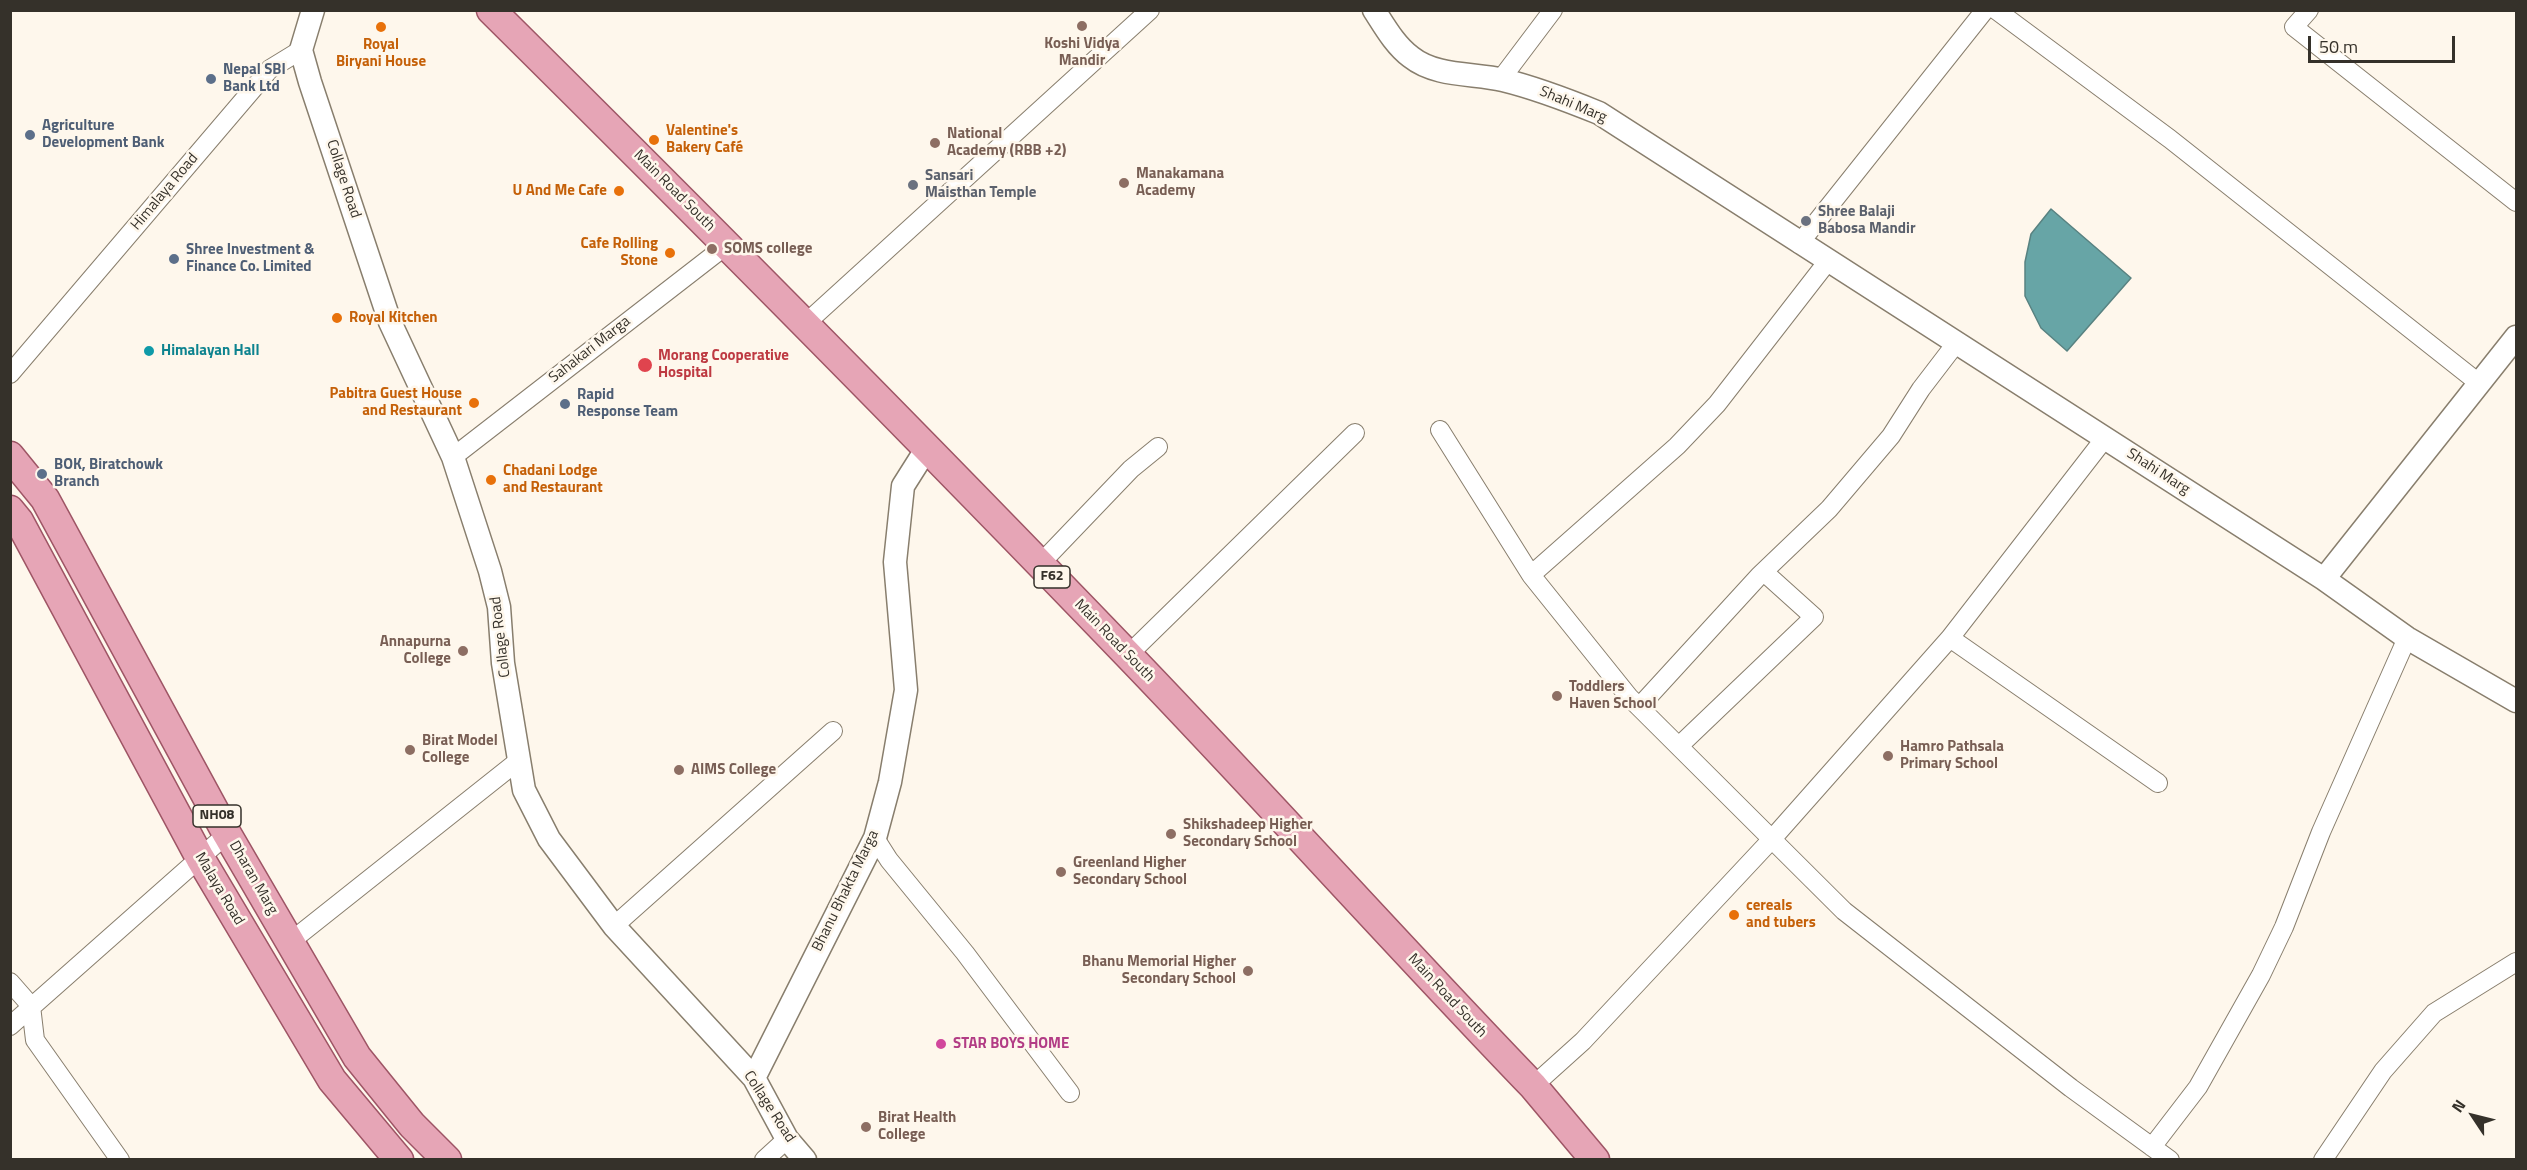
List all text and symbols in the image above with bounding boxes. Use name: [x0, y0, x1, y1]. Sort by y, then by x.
marker: Koshi Vidya Mandir: [1075, 19, 1089, 33]
marker: Royal Biryani House: [374, 20, 388, 34]
scale bar: [2311, 24, 2458, 62]
text: 50 m: [2319, 33, 2358, 60]
place label: Koshi Vidya Mandir: [1044, 35, 1120, 70]
place label: Royal Biryani House: [336, 36, 426, 71]
place label: Nepal SBI Bank Ltd: [223, 61, 286, 96]
marker: Nepal SBI Bank Ltd: [204, 72, 218, 86]
street label: Shahi Marg: [1537, 83, 1609, 127]
place label: Agriculture Development Bank: [42, 117, 164, 152]
place label: Valentine's Bakery Café: [666, 122, 743, 157]
place label: National Academy (RBB +2): [947, 125, 1066, 160]
marker: Agriculture Development Bank: [23, 128, 37, 142]
marker: Valentine's Bakery Café: [647, 133, 661, 147]
marker: National Academy (RBB +2): [928, 136, 942, 150]
street label: Collage Road: [322, 137, 364, 221]
street label: Main Road South: [630, 147, 718, 235]
street label: Himalaya Road: [128, 150, 202, 234]
place label: Manakamana Academy: [1136, 165, 1224, 200]
place label: Sansari Maisthan Temple: [925, 167, 1036, 202]
marker: Manakamana Academy: [1117, 176, 1131, 190]
marker: Sansari Maisthan Temple: [906, 178, 920, 192]
place label: U And Me Cafe: [513, 182, 607, 200]
marker: U And Me Cafe: [612, 184, 626, 198]
place label: Shree Balaji Babosa Mandir: [1818, 203, 1915, 238]
marker: Shree Balaji Babosa Mandir: [1799, 214, 1813, 228]
place label: Cafe Rolling Stone: [581, 235, 658, 270]
place label: SOMS college: [724, 240, 812, 258]
place label: Shree Investment & Finance Co. Limited: [186, 241, 315, 276]
marker: SOMS college: [705, 242, 719, 256]
marker: Cafe Rolling Stone: [663, 246, 677, 260]
marker: Shree Investment & Finance Co. Limited: [167, 252, 181, 266]
place label: Royal Kitchen: [349, 309, 438, 327]
marker: Royal Kitchen: [330, 311, 344, 325]
street label: Sahakari Marga: [546, 313, 634, 387]
place label: Himalayan Hall: [161, 342, 259, 360]
marker: Himalayan Hall: [142, 344, 156, 358]
place label: Morang Cooperative Hospital: [658, 347, 789, 382]
marker: Morang Cooperative Hospital: [636, 356, 654, 374]
place label: Pabitra Guest House and Restaurant: [330, 385, 462, 420]
place label: Rapid Response Team: [577, 386, 678, 421]
marker: Pabitra Guest House and Restaurant: [467, 396, 481, 410]
marker: Rapid Response Team: [558, 397, 572, 411]
street label: Shahi Marg: [2123, 445, 2193, 499]
place label: BOK, Biratchowk Branch: [54, 456, 163, 491]
place label: Chadani Lodge and Restaurant: [503, 462, 603, 497]
marker: BOK, Biratchowk Branch: [35, 467, 49, 481]
marker: Chadani Lodge and Restaurant: [484, 473, 498, 487]
road number: F62: [1034, 566, 1070, 588]
street label: Collage Road: [487, 595, 515, 679]
street label: Main Road South: [1070, 596, 1158, 686]
place label: Annapurna College: [380, 633, 451, 668]
marker: Annapurna College: [456, 644, 470, 658]
place label: Toddlers Haven School: [1569, 678, 1656, 713]
marker: Toddlers Haven School: [1550, 689, 1564, 703]
place label: Birat Model College: [422, 732, 498, 767]
place label: Hamro Pathsala Primary School: [1900, 738, 2004, 773]
marker: Birat Model College: [403, 743, 417, 757]
marker: Hamro Pathsala Primary School: [1881, 749, 1895, 763]
place label: AIMS College: [691, 761, 776, 779]
marker: AIMS College: [672, 763, 686, 777]
road number: NH08: [193, 805, 241, 827]
place label: Shikshadeep Higher Secondary School: [1183, 816, 1313, 851]
street label: Bhanu Bhakta Marga: [809, 827, 883, 955]
marker: Shikshadeep Higher Secondary School: [1164, 827, 1178, 841]
street label: Dharan Marg: [225, 838, 281, 918]
street label: Malaya Road: [190, 849, 248, 929]
place label: Greenland Higher Secondary School: [1073, 854, 1187, 889]
marker: Greenland Higher Secondary School: [1054, 865, 1068, 879]
place label: cereals and tubers: [1746, 897, 1816, 932]
marker: cereals and tubers: [1727, 908, 1741, 922]
street label: Main Road South: [1404, 950, 1490, 1042]
place label: Bhanu Memorial Higher Secondary School: [1082, 953, 1236, 988]
marker: Bhanu Memorial Higher Secondary School: [1241, 964, 1255, 978]
place label: STAR BOYS HOME: [953, 1035, 1069, 1053]
marker: STAR BOYS HOME: [934, 1037, 948, 1051]
street label: Collage Road: [739, 1068, 799, 1146]
north arrow: [2443, 1086, 2503, 1146]
text: N: [2445, 1094, 2471, 1117]
place label: Birat Health College: [878, 1109, 956, 1144]
marker: Birat Health College: [859, 1120, 873, 1134]

